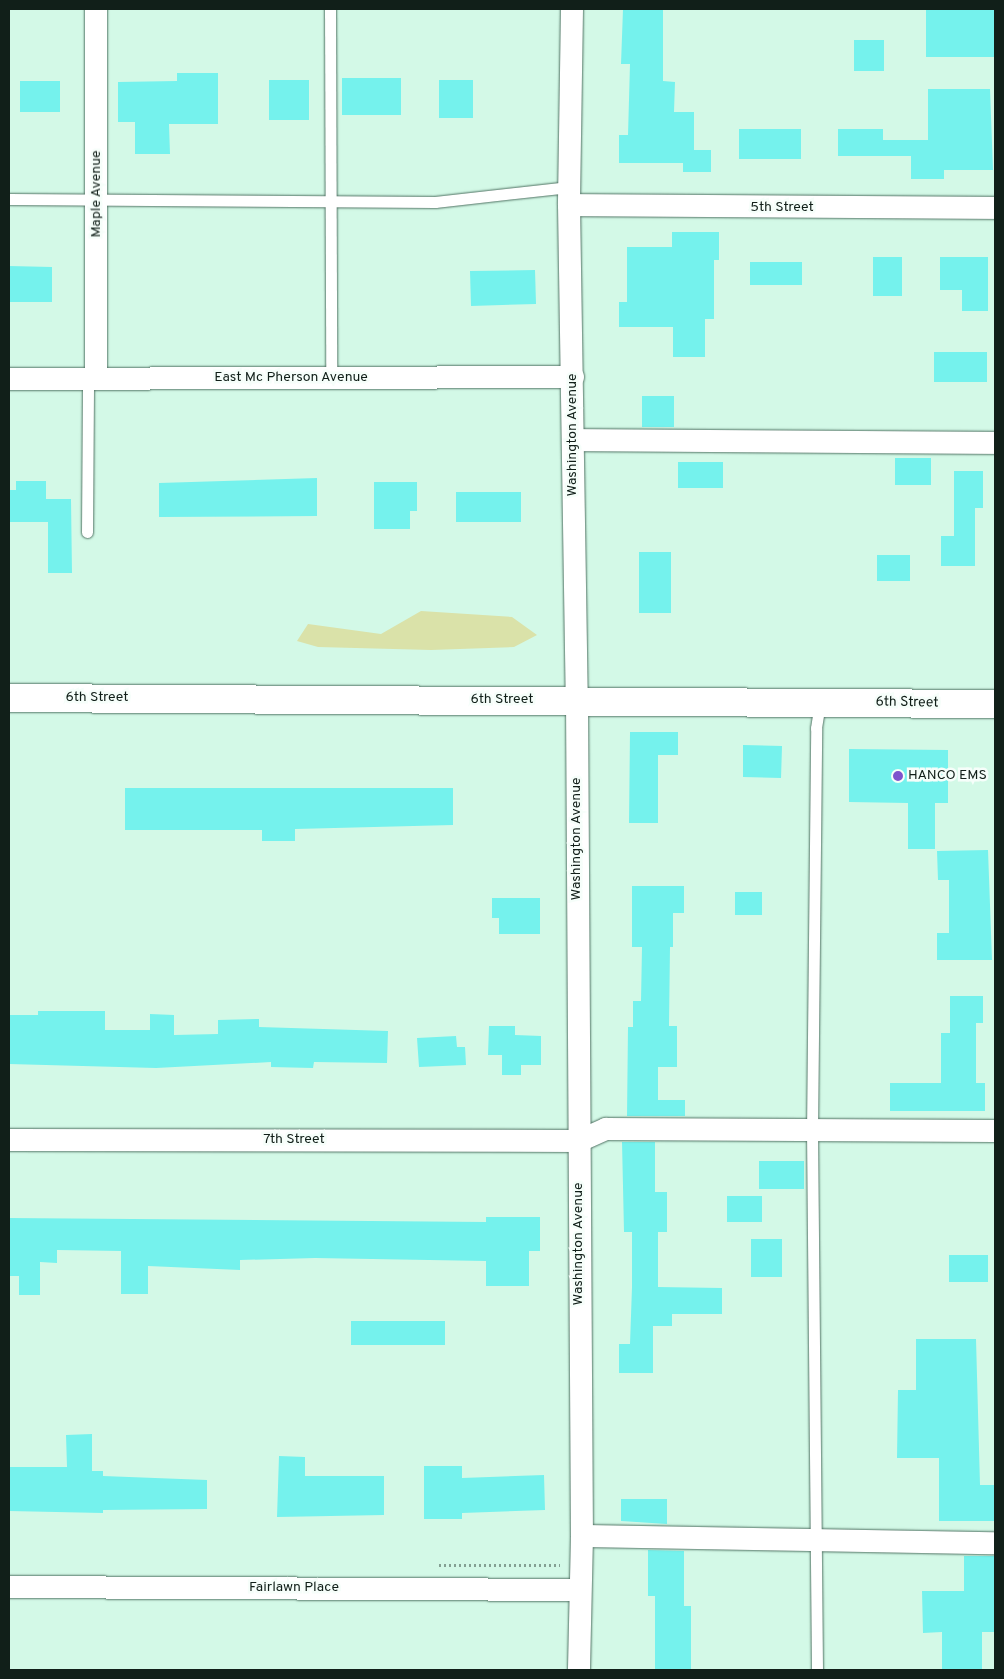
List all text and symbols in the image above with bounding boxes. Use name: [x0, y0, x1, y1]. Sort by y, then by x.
street label: Maple Avenue: [89, 150, 105, 238]
street label: 5th Street: [750, 200, 814, 216]
street label: East Mc Pherson Avenue: [214, 370, 368, 386]
street label: Washington Avenue: [565, 373, 581, 497]
street label: 6th Street: [65, 690, 129, 706]
street label: 6th Street: [470, 692, 534, 708]
street label: 6th Street: [875, 694, 939, 712]
place label: HANCO EMS: [908, 768, 987, 784]
marker: HANCO EMS: [892, 770, 904, 782]
street label: Washington Avenue: [569, 777, 585, 901]
street label: 7th Street: [263, 1132, 325, 1148]
street label: Washington Avenue: [571, 1182, 587, 1306]
street label: Fairlawn Place: [249, 1580, 339, 1596]

